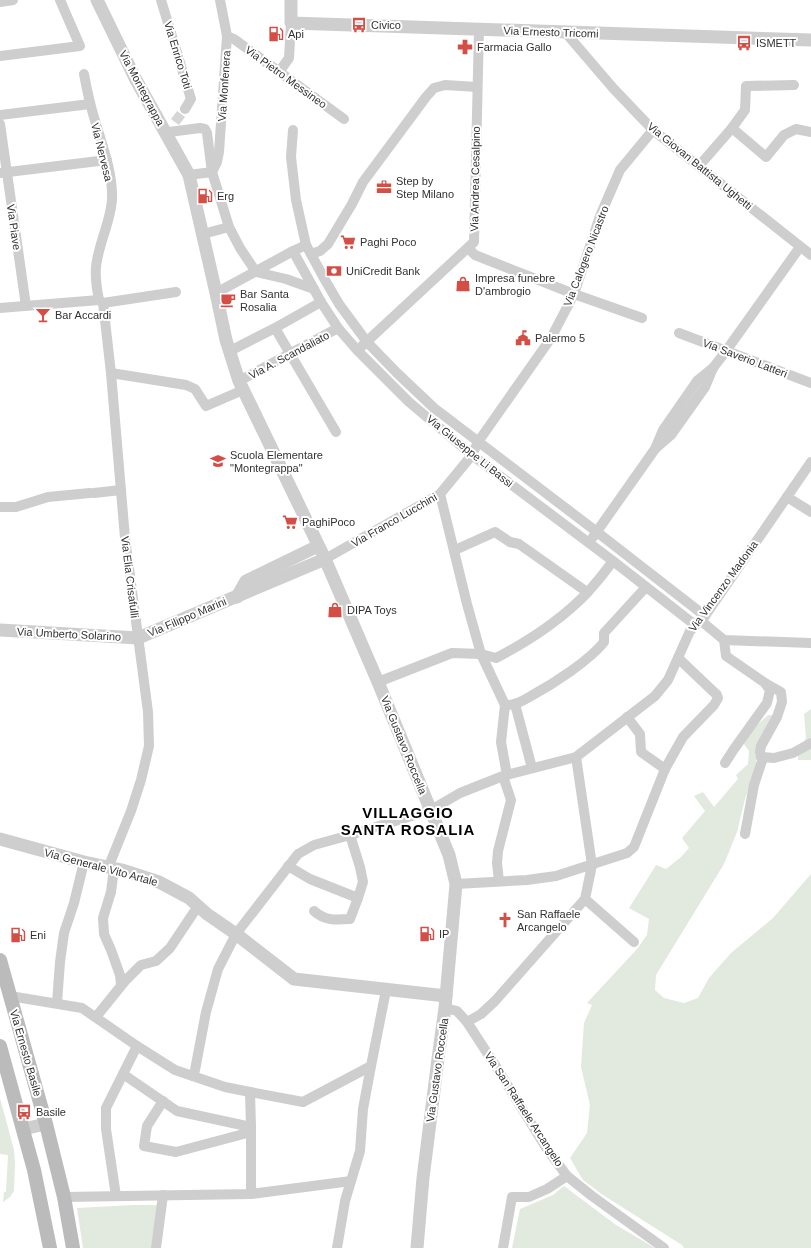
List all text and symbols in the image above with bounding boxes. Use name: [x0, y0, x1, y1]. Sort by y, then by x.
bus stop icon: Civico: [350, 16, 368, 34]
place label: Civico: [371, 19, 401, 31]
street label: Via Enrico Toti: [162, 20, 194, 90]
street label: Via Ernesto Tricomi: [503, 24, 599, 40]
fuel station icon: Api: [267, 25, 285, 43]
place label: Api: [288, 28, 304, 40]
bus stop icon: ISMETT: [735, 34, 753, 52]
place label: ISMETT: [756, 37, 797, 49]
pharmacy icon: Farmacia Gallo: [456, 38, 474, 56]
place label: Farmacia Gallo: [477, 41, 552, 53]
street label: Via Pietro Messineo: [243, 43, 329, 111]
street label: Via Montegrappa: [117, 48, 167, 128]
street label: Via Monfenera: [216, 49, 233, 122]
street label: Via Giovan Battista Ughetti: [645, 120, 755, 212]
street label: Via Nervesa: [89, 122, 115, 183]
street label: Via Andrea Cesalpino: [468, 126, 482, 232]
place label: Step by Step Milano: [396, 175, 454, 200]
office icon: Step by Step Milano: [375, 178, 393, 196]
fuel station icon: Erg: [196, 187, 214, 205]
place label: Erg: [217, 190, 234, 202]
street label: Via Piave: [5, 203, 23, 251]
street label: Via Calogero Nicastro: [561, 204, 611, 308]
supermarket icon: Paghi Poco: [339, 233, 357, 251]
place label: Paghi Poco: [360, 236, 416, 248]
bank icon: UniCredit Bank: [325, 262, 343, 280]
place label: UniCredit Bank: [346, 265, 420, 277]
place label: Impresa funebre D'ambrogio: [475, 272, 555, 297]
shop icon: Impresa funebre D'ambrogio: [454, 275, 472, 293]
place label: Bar Santa Rosalia: [240, 288, 290, 313]
cafe icon: Bar Santa Rosalia: [219, 291, 237, 309]
bar icon: Bar Accardi: [34, 306, 52, 324]
place label: Bar Accardi: [55, 309, 111, 321]
street label: Via A. Scandaliato: [247, 329, 331, 381]
public building icon: Palermo 5: [514, 329, 532, 347]
place label: Palermo 5: [535, 332, 585, 344]
street label: Via Saverio Latteri: [701, 336, 789, 380]
street label: Via Giuseppe Li Bassi: [424, 413, 516, 489]
place label: Scuola Elementare "Montegrappa": [230, 449, 323, 474]
school or university icon: Scuola Elementare "Montegrappa": [209, 452, 227, 470]
street label: Via Franco Lucchini: [349, 491, 439, 549]
supermarket icon: PaghiPoco: [281, 513, 299, 531]
place label: PaghiPoco: [302, 516, 355, 528]
street label: Via Elia Crisafulli: [119, 535, 141, 619]
street label: Via Vincenzo Madonia: [686, 538, 760, 634]
street label: Via Filippo Marini: [146, 595, 228, 639]
shop icon: DIPA Toys: [326, 601, 344, 619]
place label: DIPA Toys: [347, 604, 397, 616]
street label: Via Umberto Solarino: [17, 625, 121, 643]
street label: Via Gustavo Roccella: [379, 694, 430, 797]
district label: VILLAGGIO SANTA ROSALIA: [341, 804, 475, 838]
street label: Via Generale Vito Artale: [43, 846, 159, 888]
place label: San Raffaele Arcangelo: [517, 908, 580, 933]
church icon: San Raffaele Arcangelo: [496, 911, 514, 929]
fuel station icon: IP: [418, 925, 436, 943]
fuel station icon: Eni: [9, 926, 27, 944]
place label: IP: [439, 928, 449, 940]
place label: Eni: [30, 929, 46, 941]
street label: Via Ernesto Basile: [8, 1008, 44, 1098]
street label: Via Gustavo Roccella: [424, 1016, 450, 1123]
street label: Via San Raffaele Arcangelo: [482, 1049, 566, 1169]
bus stop icon: Basile: [15, 1103, 33, 1121]
place label: Basile: [36, 1106, 66, 1118]

